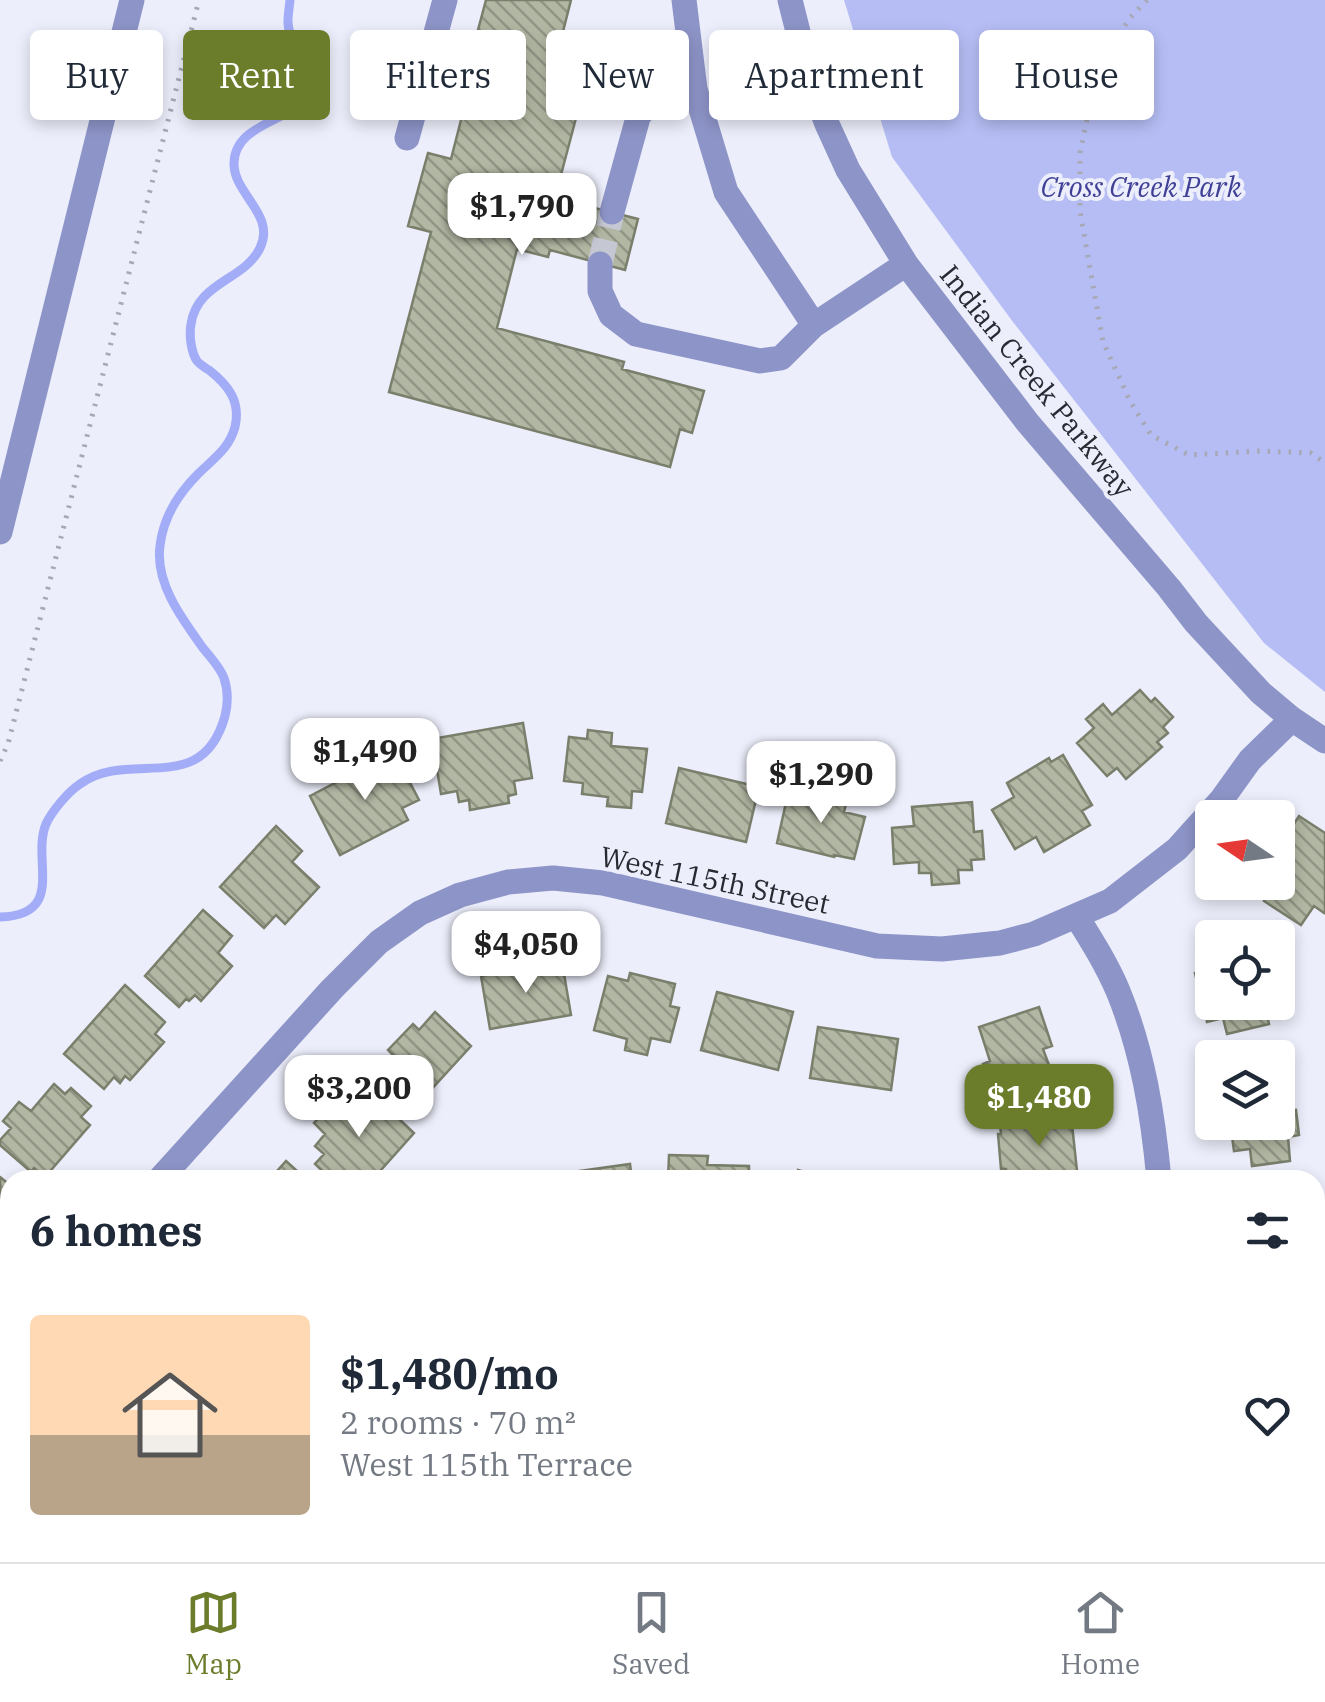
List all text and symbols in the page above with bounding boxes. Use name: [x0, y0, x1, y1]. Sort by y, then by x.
chip: Buy: [30, 30, 163, 120]
chip: Rent: [183, 30, 330, 120]
chip: Filters: [350, 30, 526, 120]
chip: New: [546, 30, 689, 120]
chip: Apartment: [709, 30, 959, 120]
chip: House: [979, 30, 1154, 120]
park label: Cross Creek Park: [1040, 168, 1242, 205]
pin: $1,790: [441, 173, 603, 258]
text: $1,790: [470, 184, 574, 226]
street label: Indian Creek Parkway: [932, 257, 1143, 505]
pin: $1,490: [284, 718, 446, 803]
text: $1,490: [313, 729, 417, 771]
pin: $1,290: [740, 741, 902, 826]
text: $1,290: [769, 752, 873, 794]
north arrow: [1195, 800, 1295, 900]
map controls: [1195, 800, 1295, 1140]
street label: West 115th Street: [597, 837, 833, 922]
pin: $4,050: [445, 911, 607, 996]
button: locate: [1195, 920, 1295, 1020]
text: $4,050: [474, 922, 578, 964]
button: layers: [1195, 1040, 1295, 1140]
pin: $3,200: [278, 1055, 440, 1140]
pin: $1,480: [958, 1064, 1120, 1149]
text: $3,200: [307, 1066, 411, 1108]
text: $1,480: [987, 1075, 1091, 1117]
text: 6 homes: [30, 1203, 203, 1258]
icon: filters: [1240, 1203, 1295, 1258]
text: $1,480/mo: [340, 1346, 559, 1401]
icon: home: [110, 1355, 230, 1475]
icon: heart: [1240, 1388, 1295, 1443]
text: 2 rooms · 70 m²: [340, 1401, 576, 1443]
text: West 115th Terrace: [340, 1443, 633, 1485]
tab: Map: [185, 1585, 242, 1682]
tab: Saved: [612, 1585, 690, 1682]
tab: Home: [1060, 1585, 1140, 1682]

